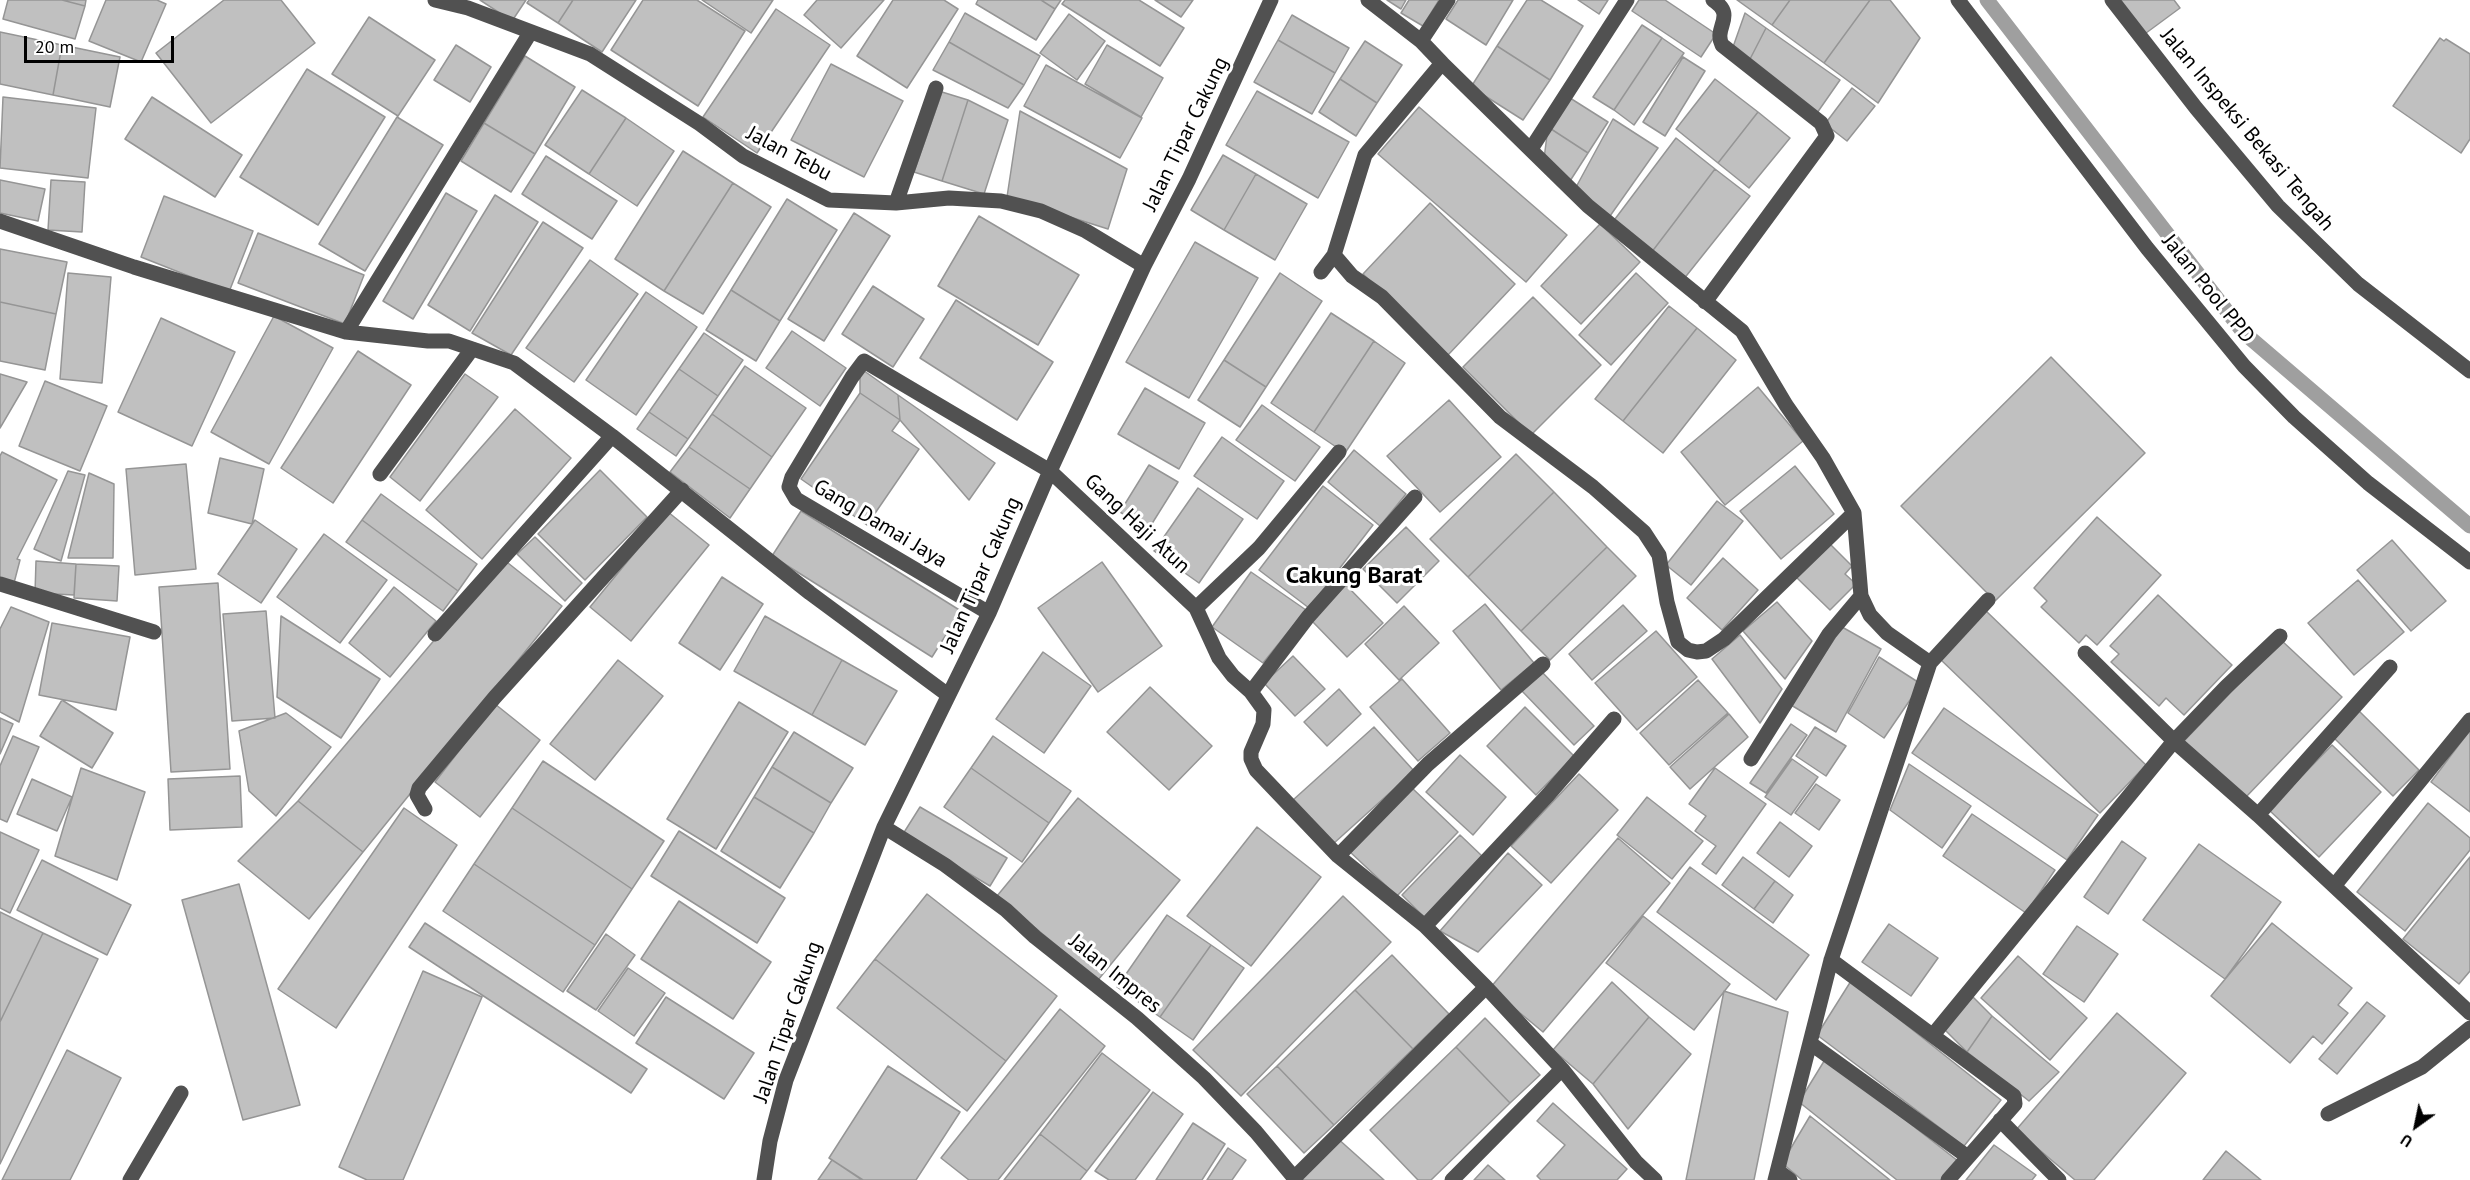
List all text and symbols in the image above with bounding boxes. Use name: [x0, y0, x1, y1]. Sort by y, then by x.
scale bar: [27, 24, 177, 62]
street label: Jalan Inspeksi Bekasi Tengah: [2155, 24, 2339, 236]
text: 20 m: [35, 35, 74, 58]
street label: Jalan Tipar Cakung: [1138, 53, 1234, 215]
street label: Jalan Tebu: [742, 121, 836, 187]
street label: Jalan Pool PPD: [2156, 230, 2260, 348]
street label: Gang Haji Atun: [1079, 469, 1195, 579]
street label: Gang Damai Jaya: [809, 474, 951, 574]
street label: Jalan Tipar Cakung: [935, 493, 1027, 657]
district label: Cakung Barat: [1286, 562, 1422, 590]
street label: Jalan Impres: [1064, 929, 1166, 1019]
street label: Jalan Tipar Cakung: [749, 938, 827, 1106]
north arrow: [2386, 1096, 2446, 1156]
text: U: [2397, 1130, 2416, 1152]

